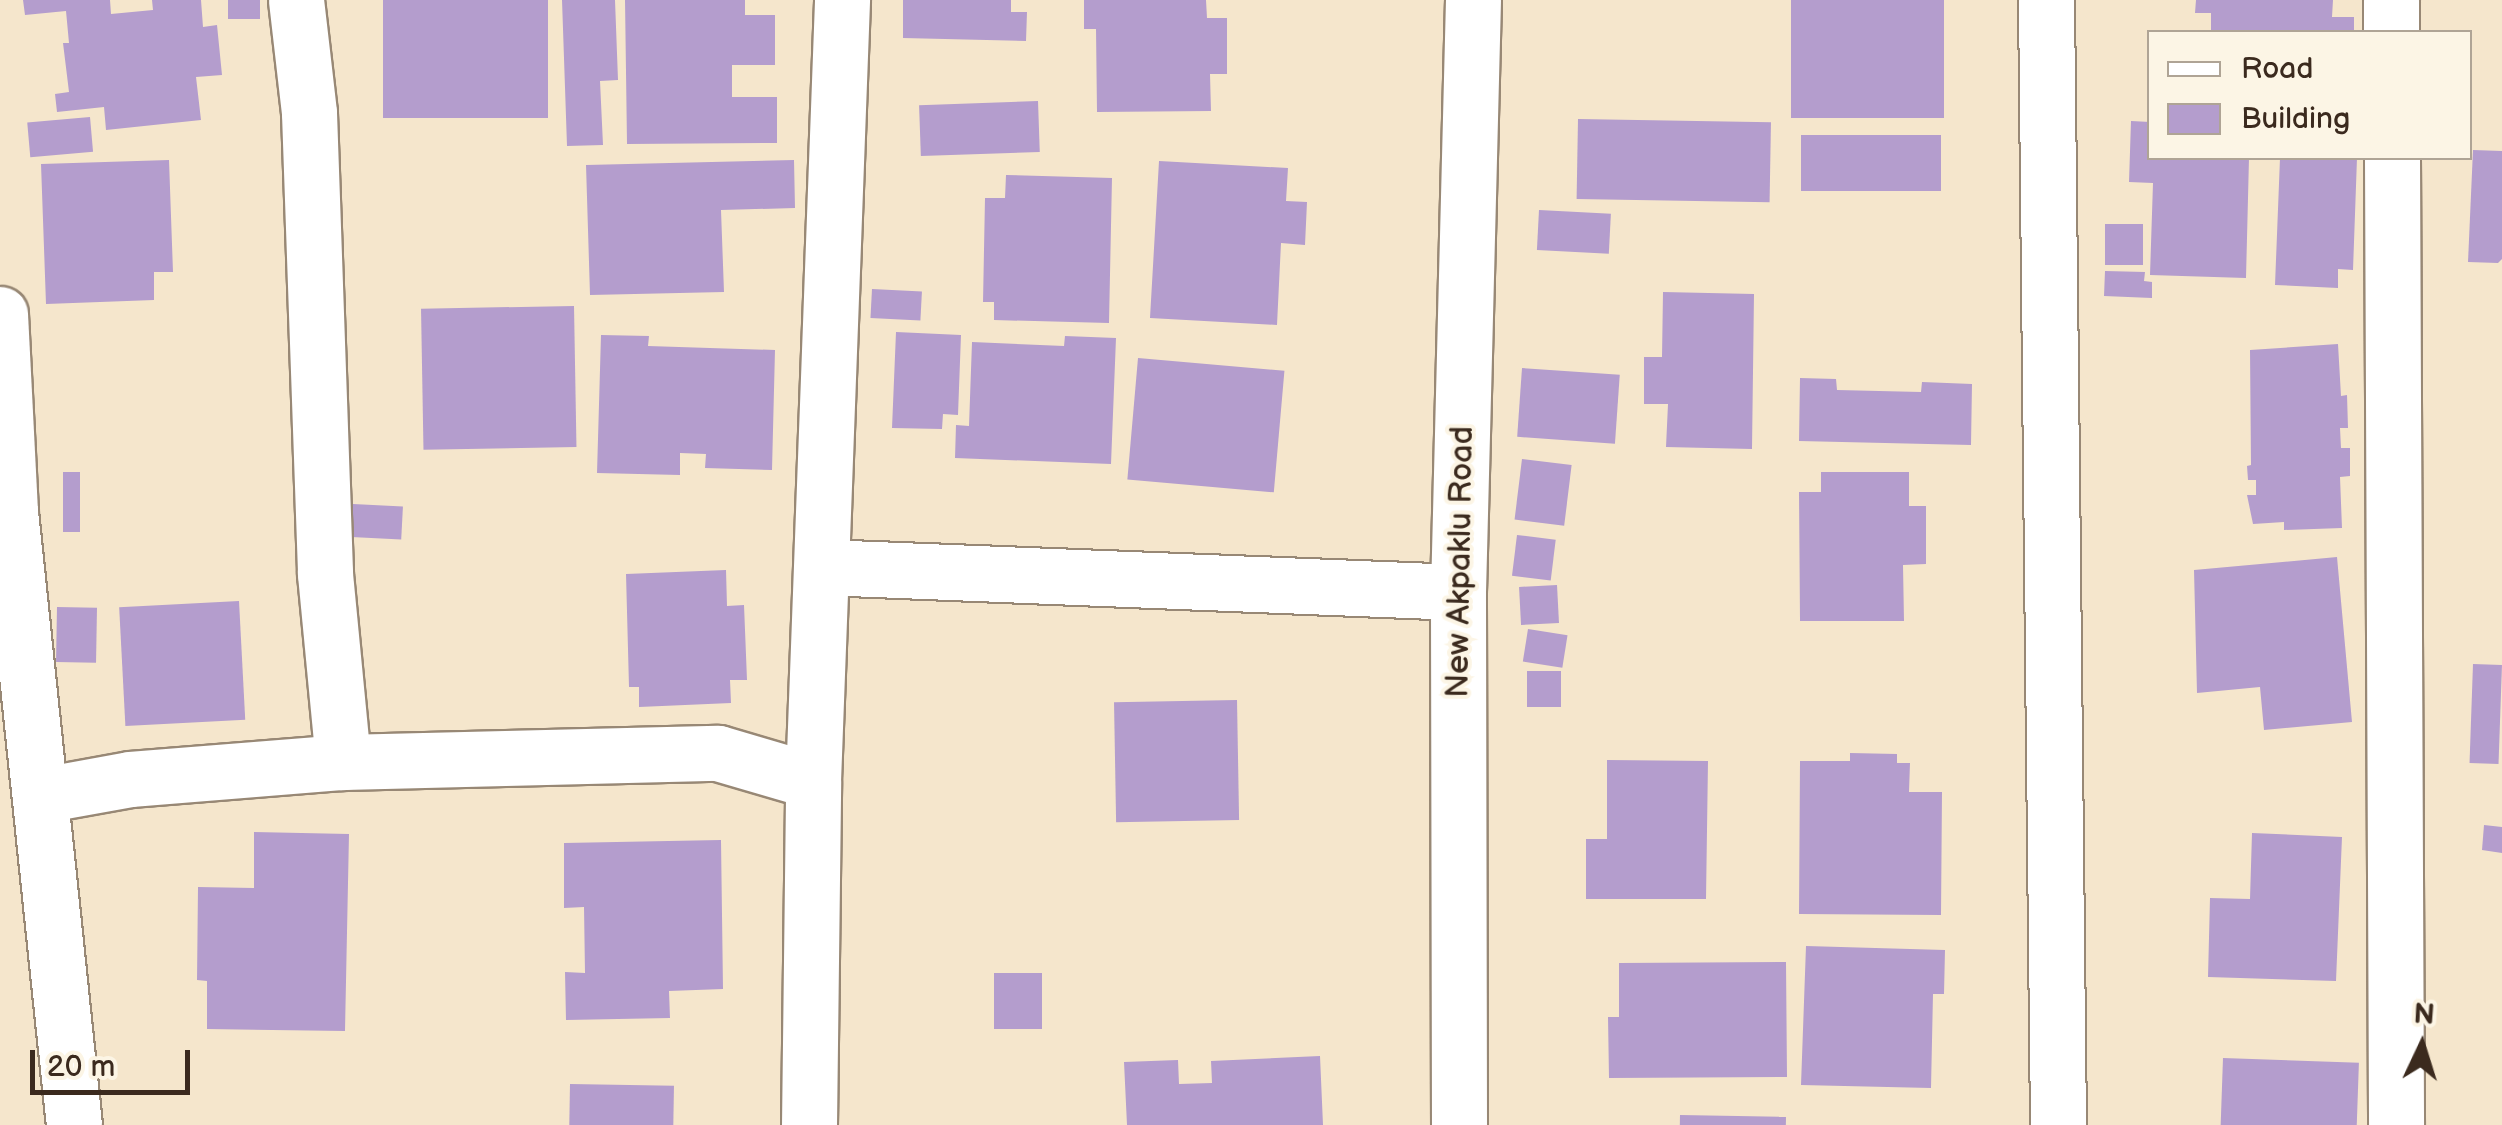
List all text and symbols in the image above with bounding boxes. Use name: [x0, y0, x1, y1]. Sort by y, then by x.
legend: [2147, 30, 2472, 160]
text: Road: [2241, 51, 2314, 87]
text: Building: [2241, 101, 2350, 137]
street label: New Akpaklu Road: [1439, 426, 1483, 698]
north arrow: [2372, 995, 2472, 1095]
text: N: [2412, 997, 2436, 1032]
scale bar: [35, 1030, 195, 1092]
text: 20 m: [47, 1049, 115, 1085]

